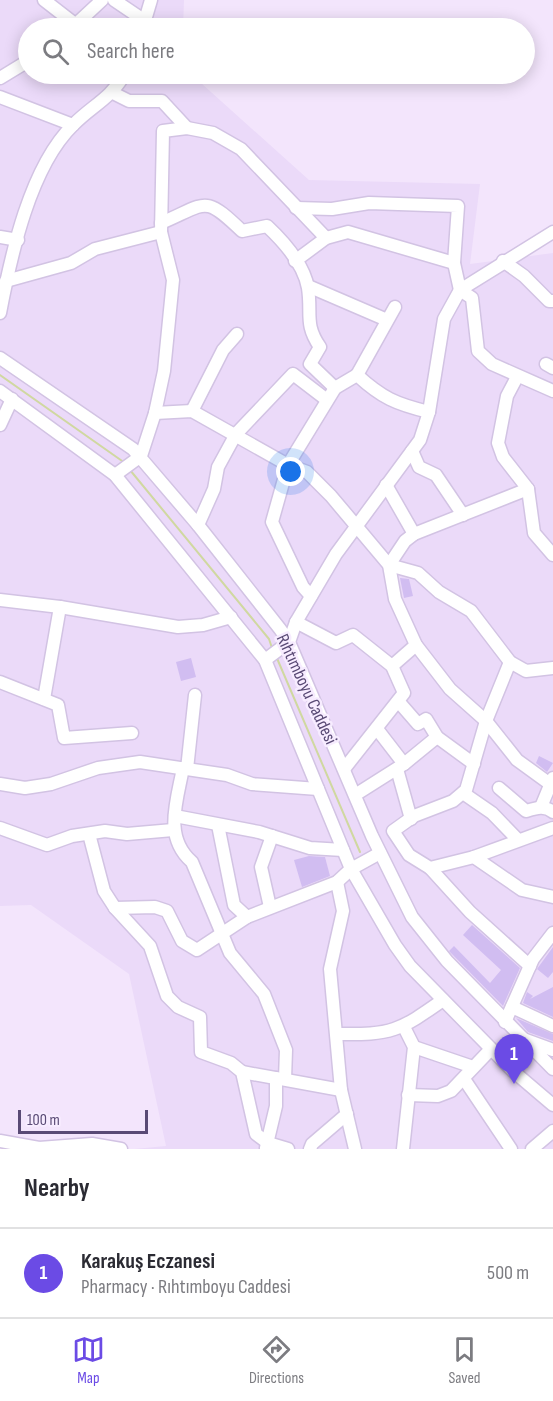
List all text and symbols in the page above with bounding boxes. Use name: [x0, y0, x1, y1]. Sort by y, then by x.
search box: [18, 18, 535, 84]
icon: search: [39, 35, 72, 68]
text: Search here: [87, 38, 174, 65]
your location: [276, 457, 305, 486]
street label: Rıhtımboyu Caddesi: [272, 631, 341, 748]
pin: 1: [494, 1034, 534, 1084]
scale bar: [18, 1107, 148, 1134]
text: 100 m: [27, 1111, 60, 1130]
text: Nearby: [24, 1173, 90, 1204]
text: Karakuş Eczanesi: [81, 1248, 215, 1275]
text: 1: [40, 1261, 47, 1285]
text: 500 m: [487, 1261, 529, 1285]
text: Pharmacy · Rıhtımboyu Caddesi: [81, 1275, 291, 1299]
tab: Map: [72, 1333, 105, 1388]
tab: Directions: [249, 1333, 304, 1388]
tab: Saved: [448, 1333, 481, 1388]

